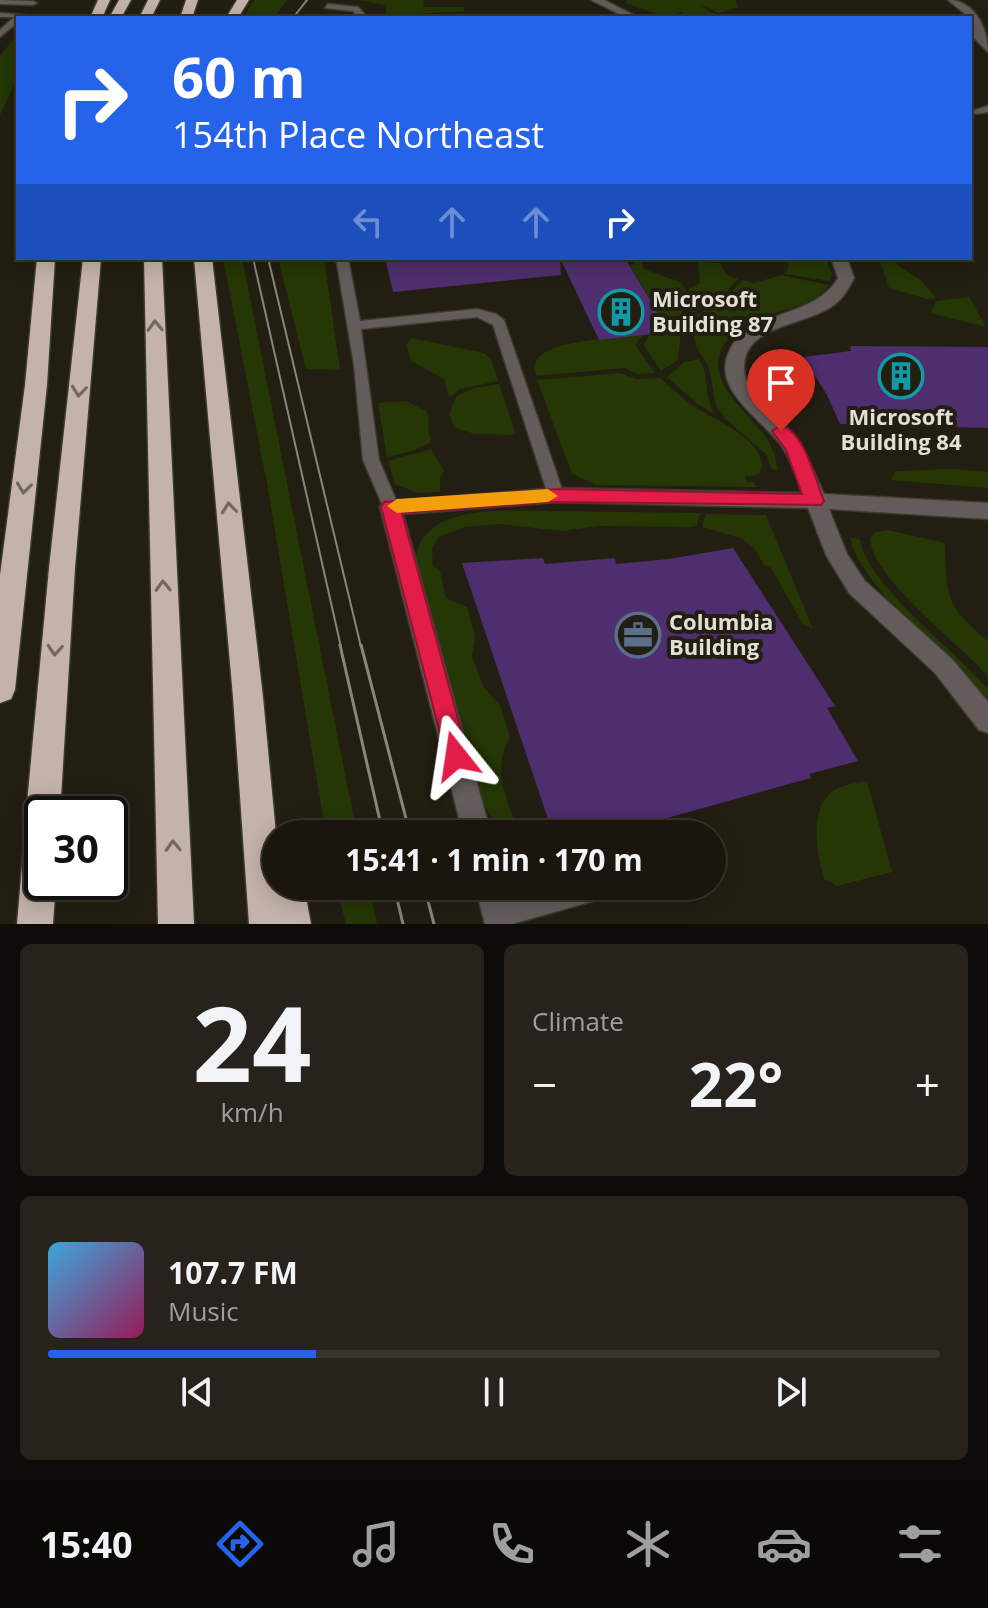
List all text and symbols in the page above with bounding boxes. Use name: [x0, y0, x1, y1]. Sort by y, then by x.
text: 60 m: [172, 38, 306, 114]
icon: right: [40, 48, 144, 152]
text: 154th Place Northeast: [172, 110, 544, 159]
icon: left: [346, 200, 390, 244]
icon: ahead: [430, 200, 474, 244]
icon: ahead: [514, 200, 558, 244]
icon: right: [598, 200, 642, 244]
place label: Microsoft Building 87: [652, 283, 773, 338]
building icon: Microsoft Building 87: [597, 288, 645, 336]
one-way arrow: [146, 319, 163, 332]
pin: [747, 349, 815, 431]
building icon: Microsoft Building 84: [877, 352, 925, 400]
icon: arrive: [759, 361, 803, 405]
one-way arrow: [70, 385, 87, 398]
place label: Microsoft Building 84: [840, 401, 962, 456]
one-way arrow: [15, 482, 32, 495]
one-way arrow: [221, 501, 238, 514]
one-way arrow: [154, 579, 171, 592]
place label: Columbia Building: [669, 606, 773, 661]
office icon: Columbia Building: [614, 611, 662, 659]
one-way arrow: [47, 644, 64, 657]
position arrow: [414, 714, 498, 798]
speed limit sign: 30: [24, 796, 128, 900]
one-way arrow: [164, 839, 181, 852]
text: 15:41 · 1 min · 170 m: [345, 839, 643, 880]
text: 24: [193, 971, 311, 1112]
text: Climate: [532, 1003, 624, 1039]
text: 22°: [689, 1043, 783, 1125]
text: −: [532, 1054, 557, 1114]
text: +: [915, 1054, 940, 1114]
text: km/h: [220, 1094, 284, 1130]
text: 107.7 FM: [168, 1252, 298, 1293]
text: Music: [168, 1293, 239, 1329]
icon: previous: [175, 1370, 219, 1414]
icon: pause: [472, 1370, 516, 1414]
icon: next: [769, 1370, 813, 1414]
icon: directions: [212, 1516, 268, 1572]
icon: music: [348, 1516, 404, 1572]
icon: phone: [484, 1516, 540, 1572]
icon: climate: [620, 1516, 676, 1572]
icon: car: [756, 1516, 812, 1572]
icon: filters: [892, 1516, 948, 1572]
text: 15:40: [40, 1520, 133, 1569]

